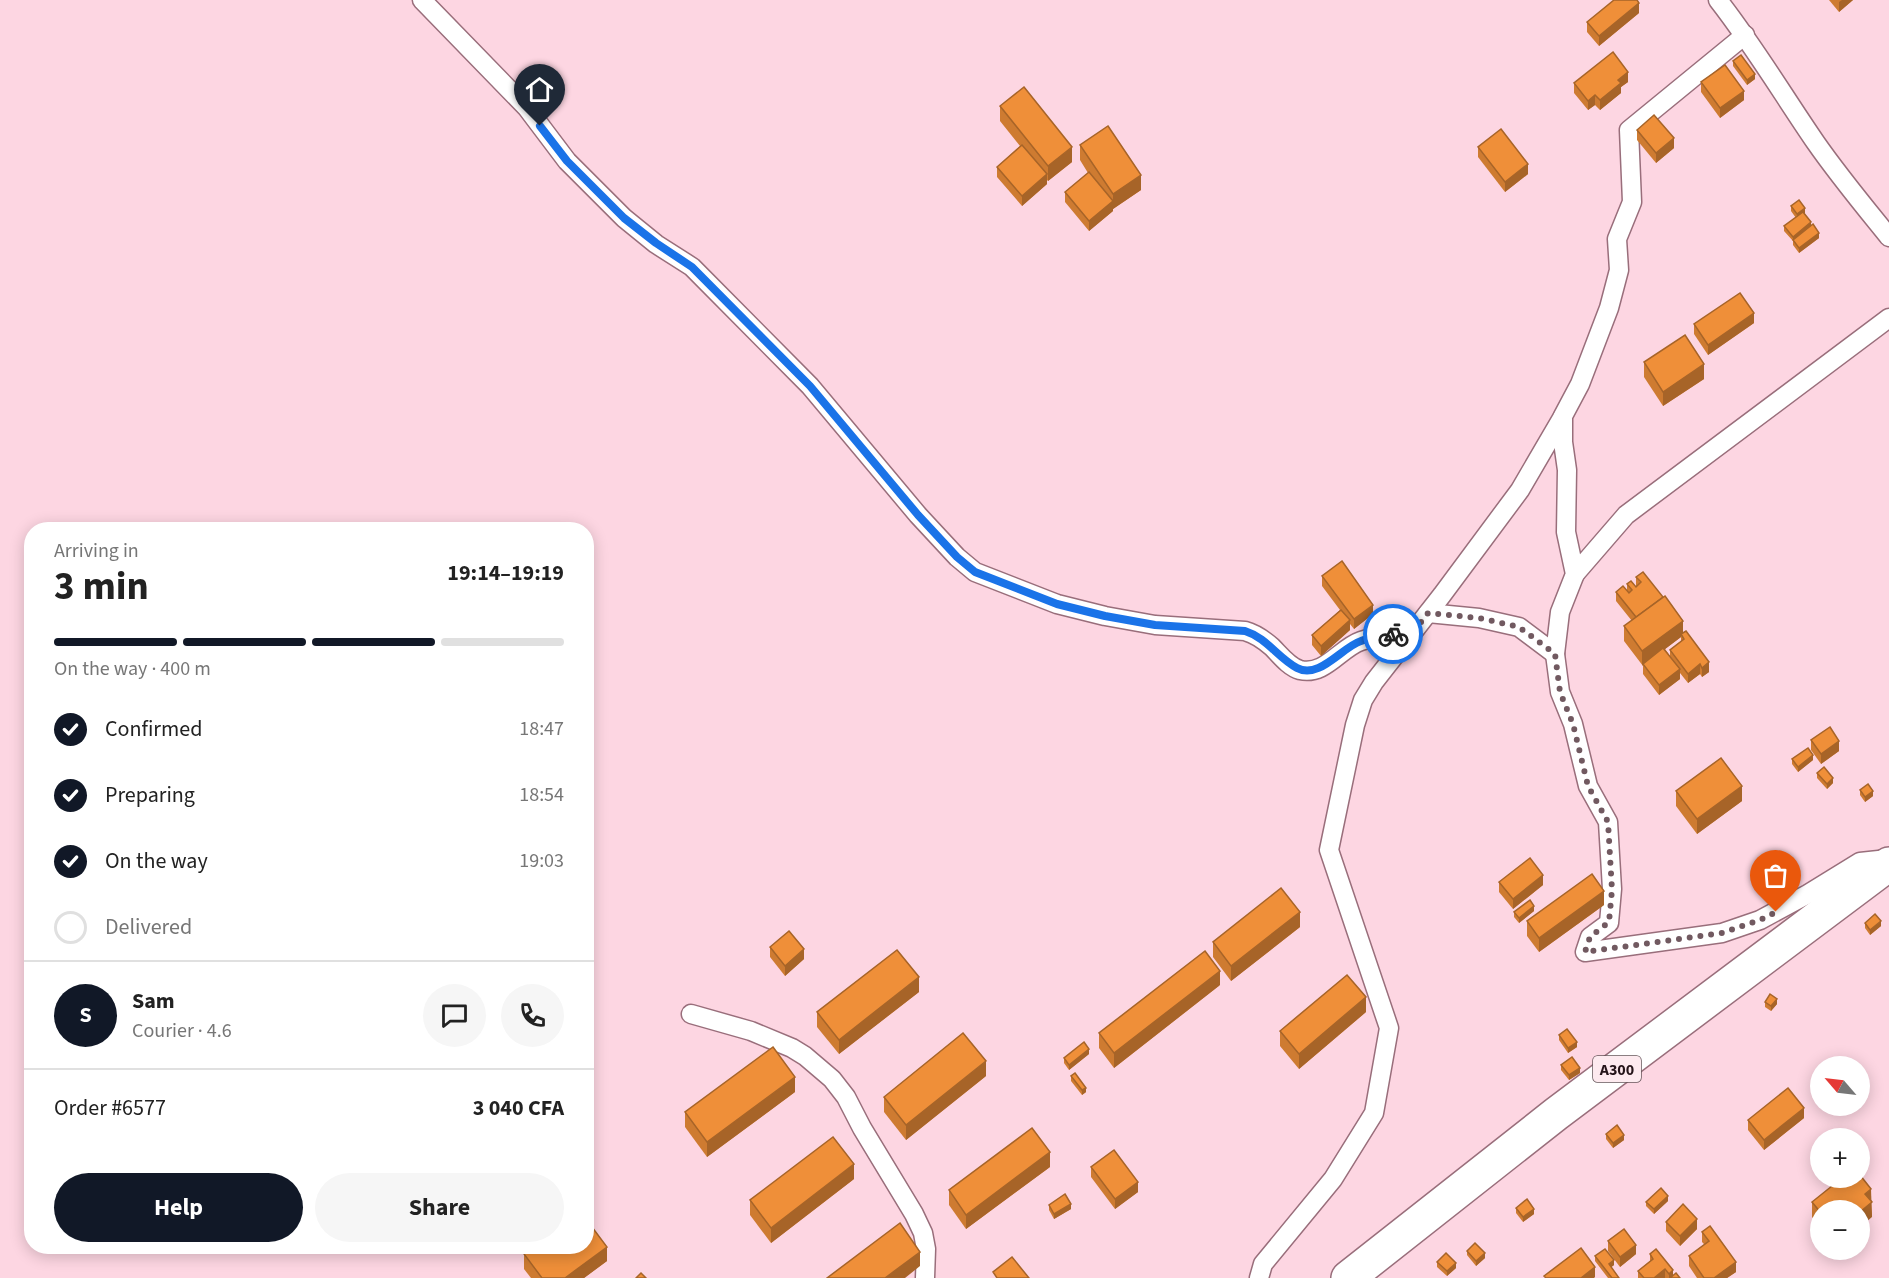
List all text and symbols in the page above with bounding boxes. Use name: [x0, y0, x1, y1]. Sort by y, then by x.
pin: [514, 64, 565, 126]
icon: home: [523, 73, 556, 106]
text: Arriving in: [54, 537, 139, 565]
text: 19:14–19:19: [447, 557, 564, 589]
text: 3 min: [54, 559, 149, 615]
courier: [1363, 604, 1423, 664]
icon: bike: [1377, 618, 1410, 651]
text: On the way · 400 m: [54, 655, 211, 683]
icon: check: [54, 713, 87, 746]
text: Confirmed: [105, 713, 202, 745]
text: 18:47: [519, 715, 564, 743]
icon: check: [54, 779, 87, 812]
text: Preparing: [105, 779, 195, 811]
text: 18:54: [519, 781, 564, 809]
icon: check: [54, 845, 87, 878]
text: On the way: [105, 845, 208, 877]
text: 19:03: [519, 847, 564, 875]
pin: [1750, 850, 1801, 912]
icon: bag: [1759, 859, 1792, 892]
text: Delivered: [105, 911, 192, 943]
button: chat: [423, 984, 486, 1047]
button: phone: [501, 984, 564, 1047]
text: Sam: [132, 985, 175, 1017]
text: S: [79, 999, 92, 1031]
text: Courier · 4.6: [132, 1017, 232, 1045]
road number: A300: [1593, 1056, 1641, 1082]
north arrow: [1810, 1056, 1870, 1116]
map controls: [1810, 1056, 1870, 1260]
text: Order #6577: [54, 1092, 166, 1124]
text: 3 040 CFA: [473, 1092, 564, 1124]
button: +: [1810, 1128, 1870, 1188]
button: Help: [54, 1173, 303, 1242]
button: Share: [315, 1173, 564, 1242]
button: −: [1810, 1200, 1870, 1260]

